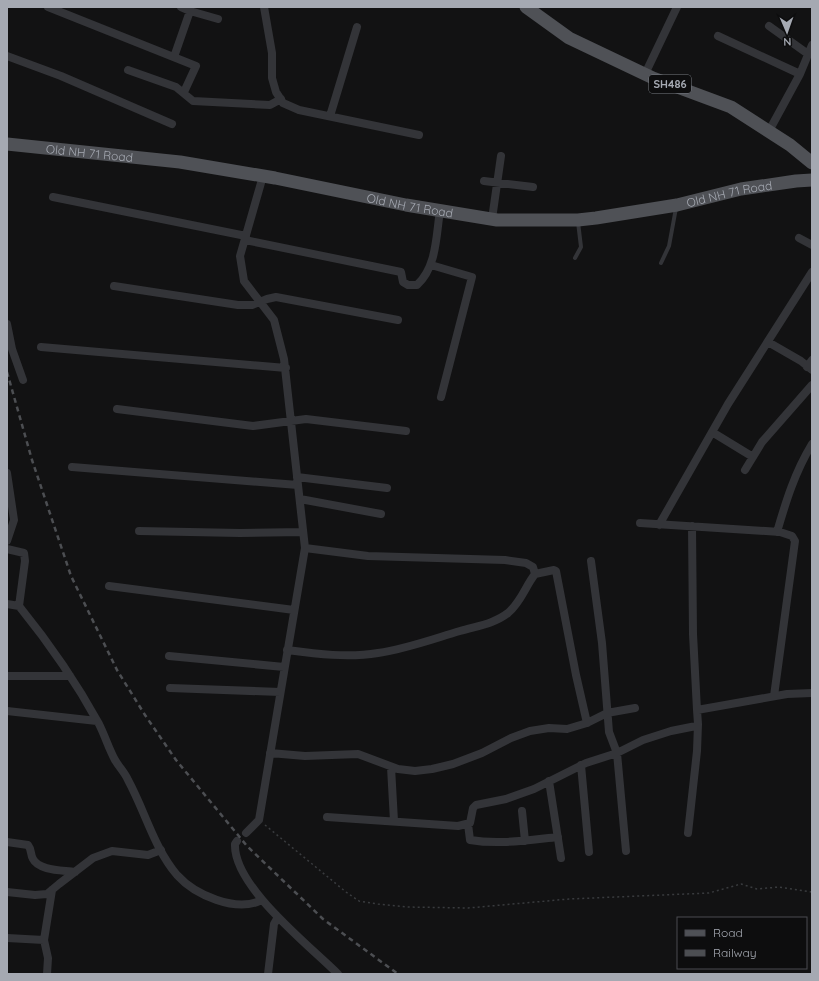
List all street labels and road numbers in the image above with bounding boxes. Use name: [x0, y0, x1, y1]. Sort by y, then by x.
road number: SH486: [649, 75, 691, 93]
street label: Old NH 71 Road: [45, 141, 134, 165]
street label: Old NH 71 Road: [685, 177, 773, 210]
street label: Old NH 71 Road: [366, 190, 454, 220]

